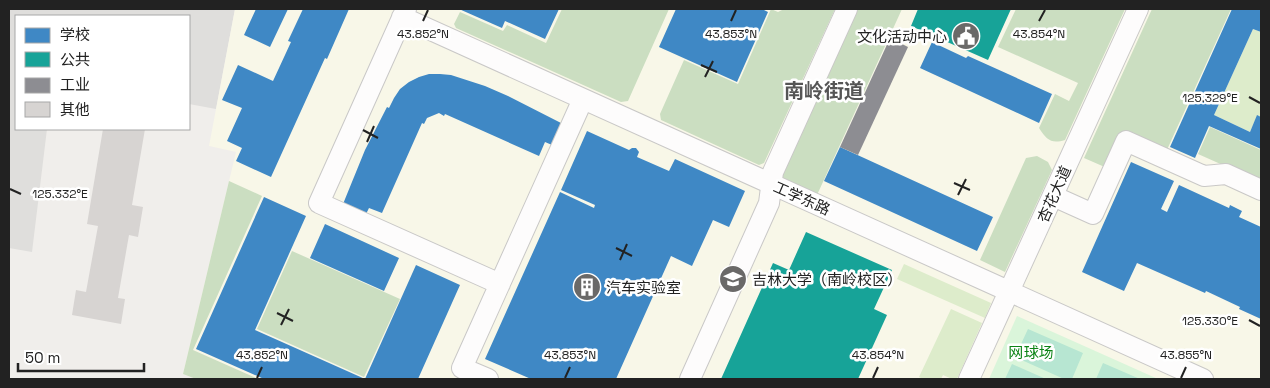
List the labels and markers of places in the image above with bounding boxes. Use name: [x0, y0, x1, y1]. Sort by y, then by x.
public building icon: 文化活动中心: [951, 21, 981, 51]
place label: 文化活动中心: [857, 27, 947, 46]
school or university icon: 吉林大学（南岭校区）: [718, 264, 748, 294]
place label: 吉林大学（南岭校区）: [752, 270, 902, 289]
building icon: 汽车实验室: [572, 272, 602, 302]
place label: 汽车实验室: [606, 278, 681, 297]

